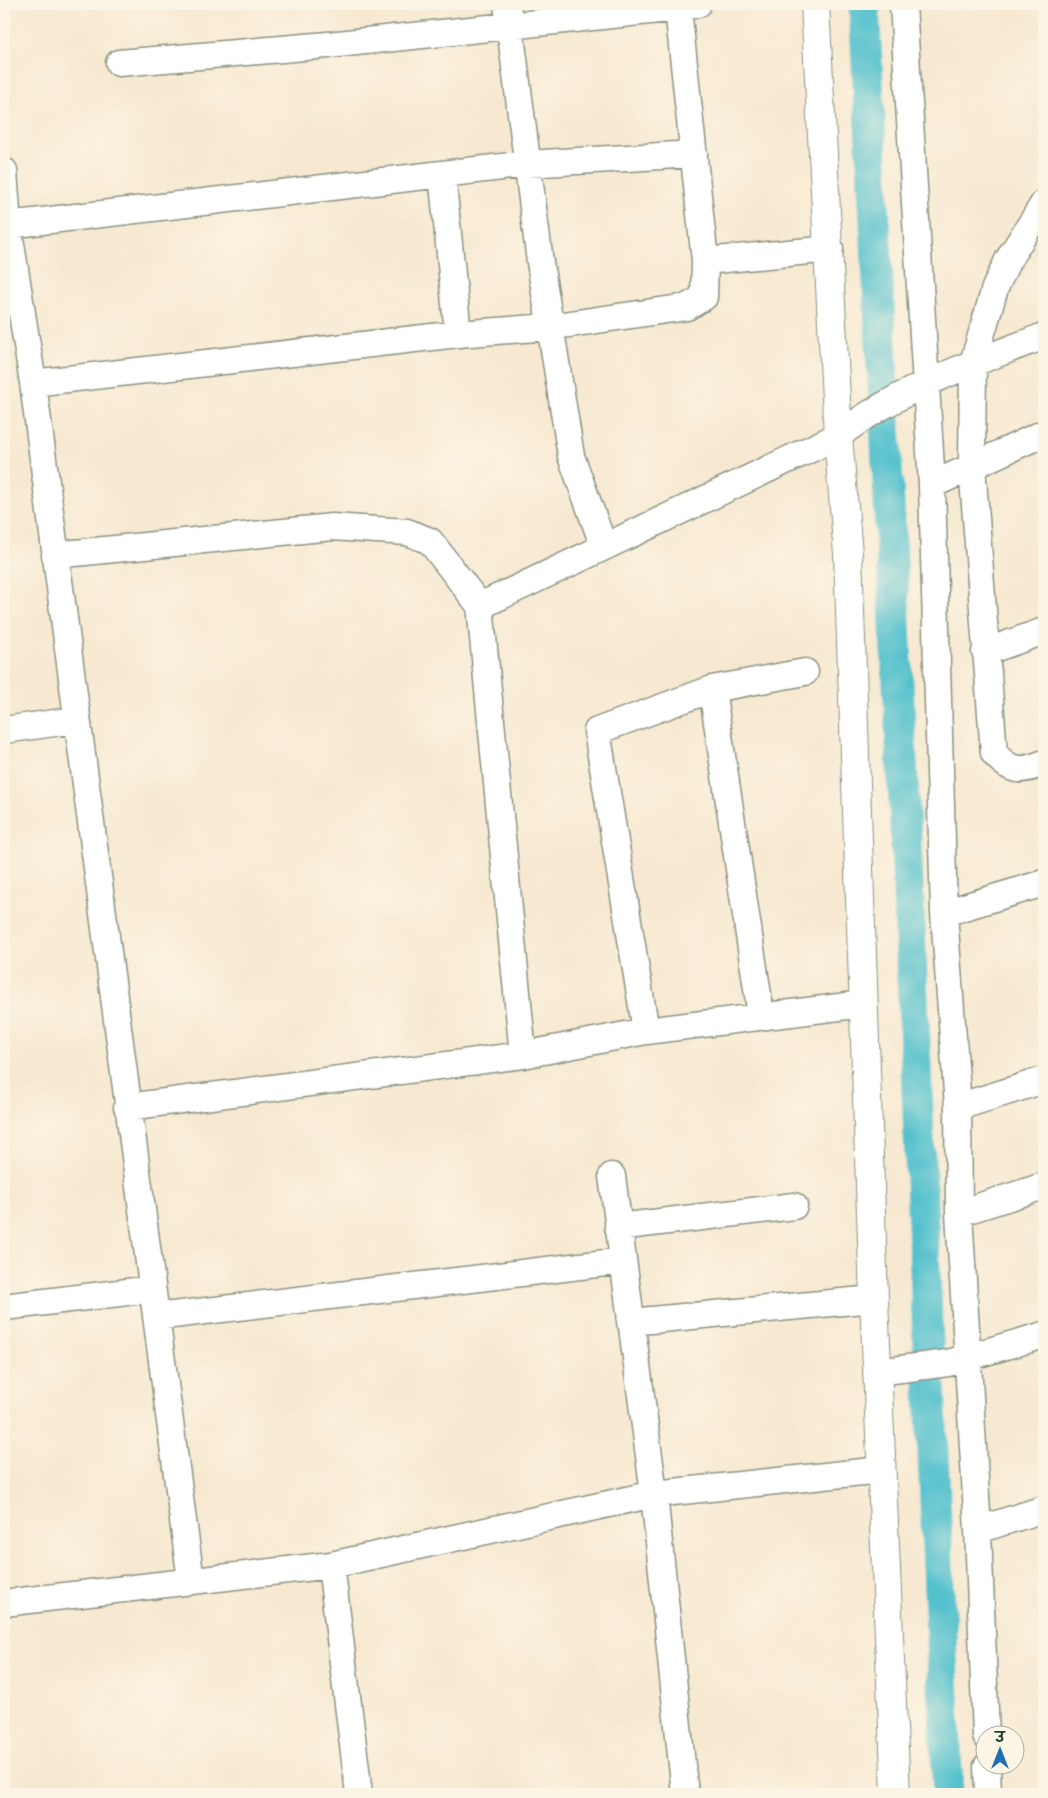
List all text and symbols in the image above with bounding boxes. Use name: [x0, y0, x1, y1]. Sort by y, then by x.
north arrow: [976, 1726, 1026, 1776]
text: उ: [993, 1731, 1006, 1748]

